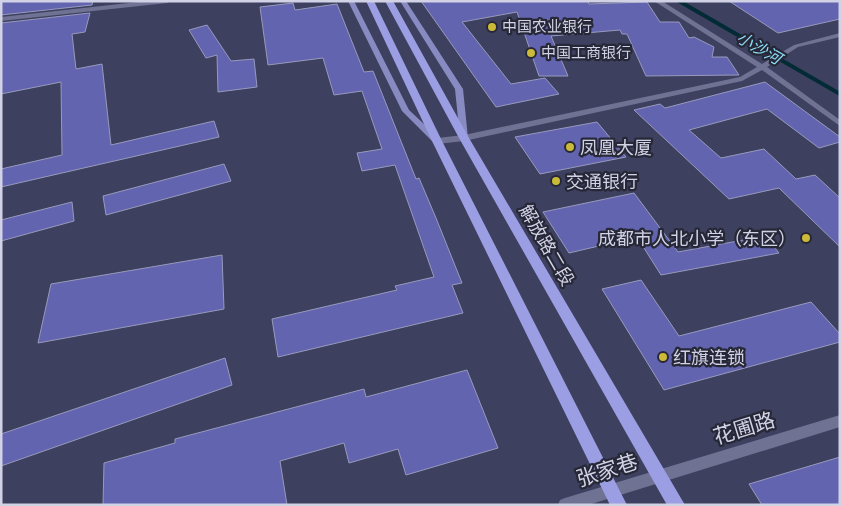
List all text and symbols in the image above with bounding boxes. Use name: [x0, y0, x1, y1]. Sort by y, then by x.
place label: 中国农业银行: [502, 18, 592, 36]
marker: 中国农业银行: [486, 21, 498, 33]
water label: 小沙河: [733, 28, 787, 70]
place label: 中国工商银行: [541, 44, 631, 62]
marker: 中国工商银行: [525, 47, 537, 59]
place label: 凤凰大厦: [580, 137, 652, 158]
marker: 凤凰大厦: [564, 141, 576, 153]
place label: 交通银行: [566, 171, 638, 192]
marker: 交通银行: [550, 175, 562, 187]
street label: 解放路二段: [515, 201, 579, 289]
place label: 成都市人北小学（东区）: [598, 228, 796, 249]
marker: 成都市人北小学（东区）: [800, 232, 812, 244]
place label: 红旗连锁: [673, 347, 745, 368]
marker: 红旗连锁: [657, 351, 669, 363]
street label: 花圃路: [710, 407, 778, 449]
street label: 张家巷: [573, 448, 641, 492]

